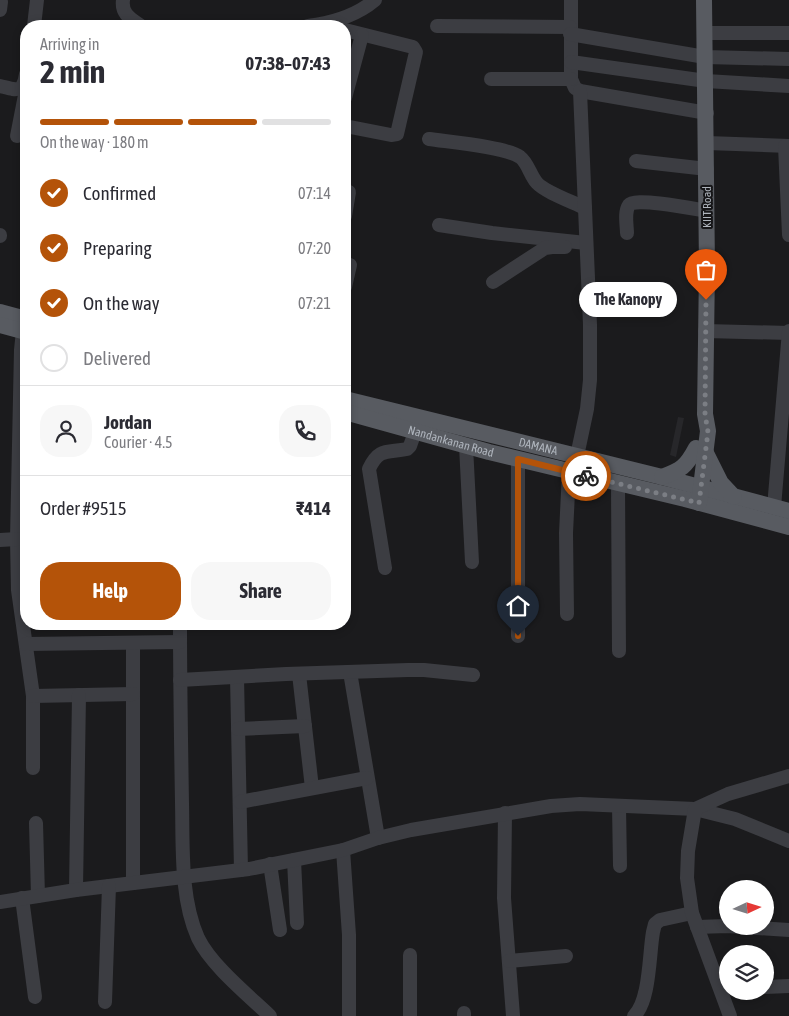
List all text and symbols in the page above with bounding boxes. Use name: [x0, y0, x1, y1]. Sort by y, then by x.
text: Arriving in: [40, 35, 100, 53]
text: 07:38–07:43: [245, 52, 331, 74]
text: 2 min: [40, 53, 105, 90]
text: On the way · 180 m: [40, 133, 149, 151]
icon: check: [40, 179, 68, 207]
text: Confirmed: [83, 182, 156, 204]
text: 07:14: [298, 184, 331, 202]
street label: KIIT Road: [700, 186, 714, 228]
icon: check: [40, 234, 68, 262]
text: Preparing: [83, 237, 152, 259]
text: 07:20: [298, 239, 331, 257]
pin: [685, 249, 727, 300]
icon: bag: [692, 256, 720, 284]
callout: The Kanopy: [578, 282, 676, 318]
icon: check: [40, 289, 68, 317]
text: The Kanopy: [594, 290, 662, 308]
text: On the way: [83, 292, 160, 314]
text: 07:21: [298, 294, 331, 312]
text: Delivered: [83, 347, 151, 369]
button: person: [40, 405, 92, 457]
button: phone: [279, 405, 331, 457]
text: Jordan: [104, 411, 152, 433]
street label: Nandankanan Road: [407, 423, 495, 460]
text: Courier · 4.5: [104, 433, 173, 451]
street label: DAMANA: [517, 435, 559, 458]
courier: [561, 451, 611, 501]
icon: bike: [572, 462, 600, 490]
text: Order #9515: [40, 497, 127, 519]
text: ₹414: [296, 497, 331, 519]
button: Help: [40, 562, 181, 620]
button: Share: [191, 562, 331, 620]
pin: [497, 585, 539, 636]
icon: home: [504, 592, 532, 620]
north arrow: [719, 880, 774, 935]
map controls: [719, 880, 774, 1000]
button: layers: [719, 945, 774, 1000]

